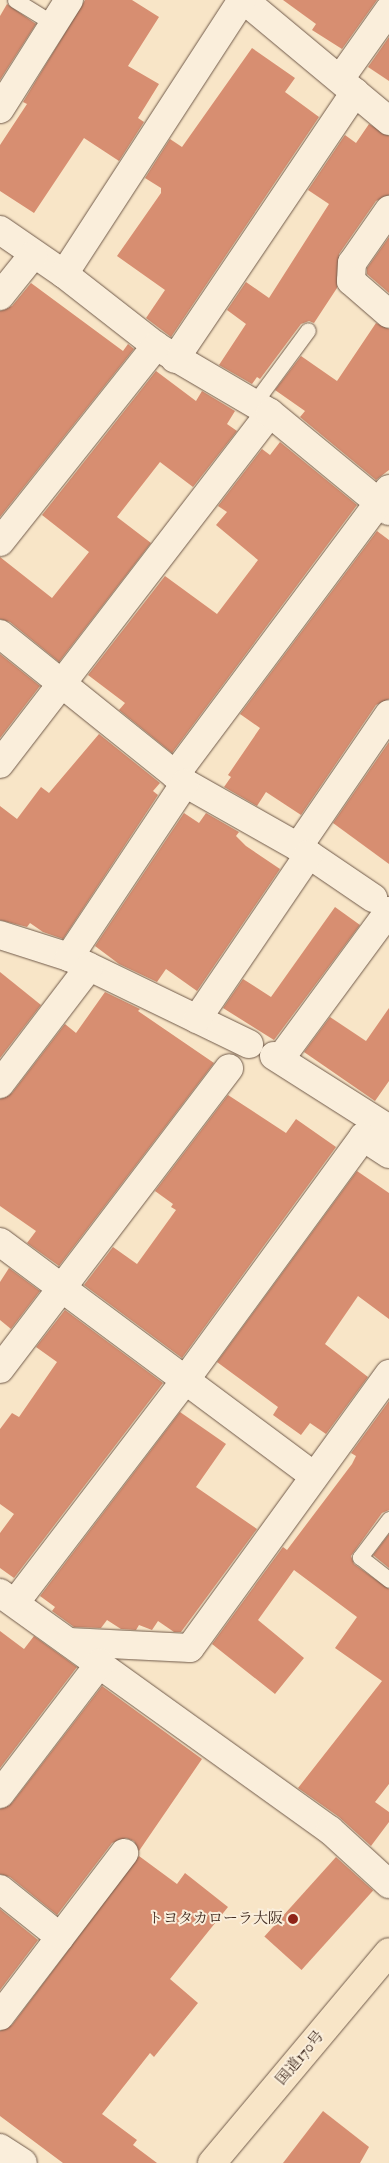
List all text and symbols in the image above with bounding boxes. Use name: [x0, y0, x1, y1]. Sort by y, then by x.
place label: トヨタカローラ大阪: [148, 1910, 283, 1928]
marker: トヨタカローラ大阪: [287, 1913, 299, 1925]
street label: 国道170号: [272, 2027, 328, 2089]

